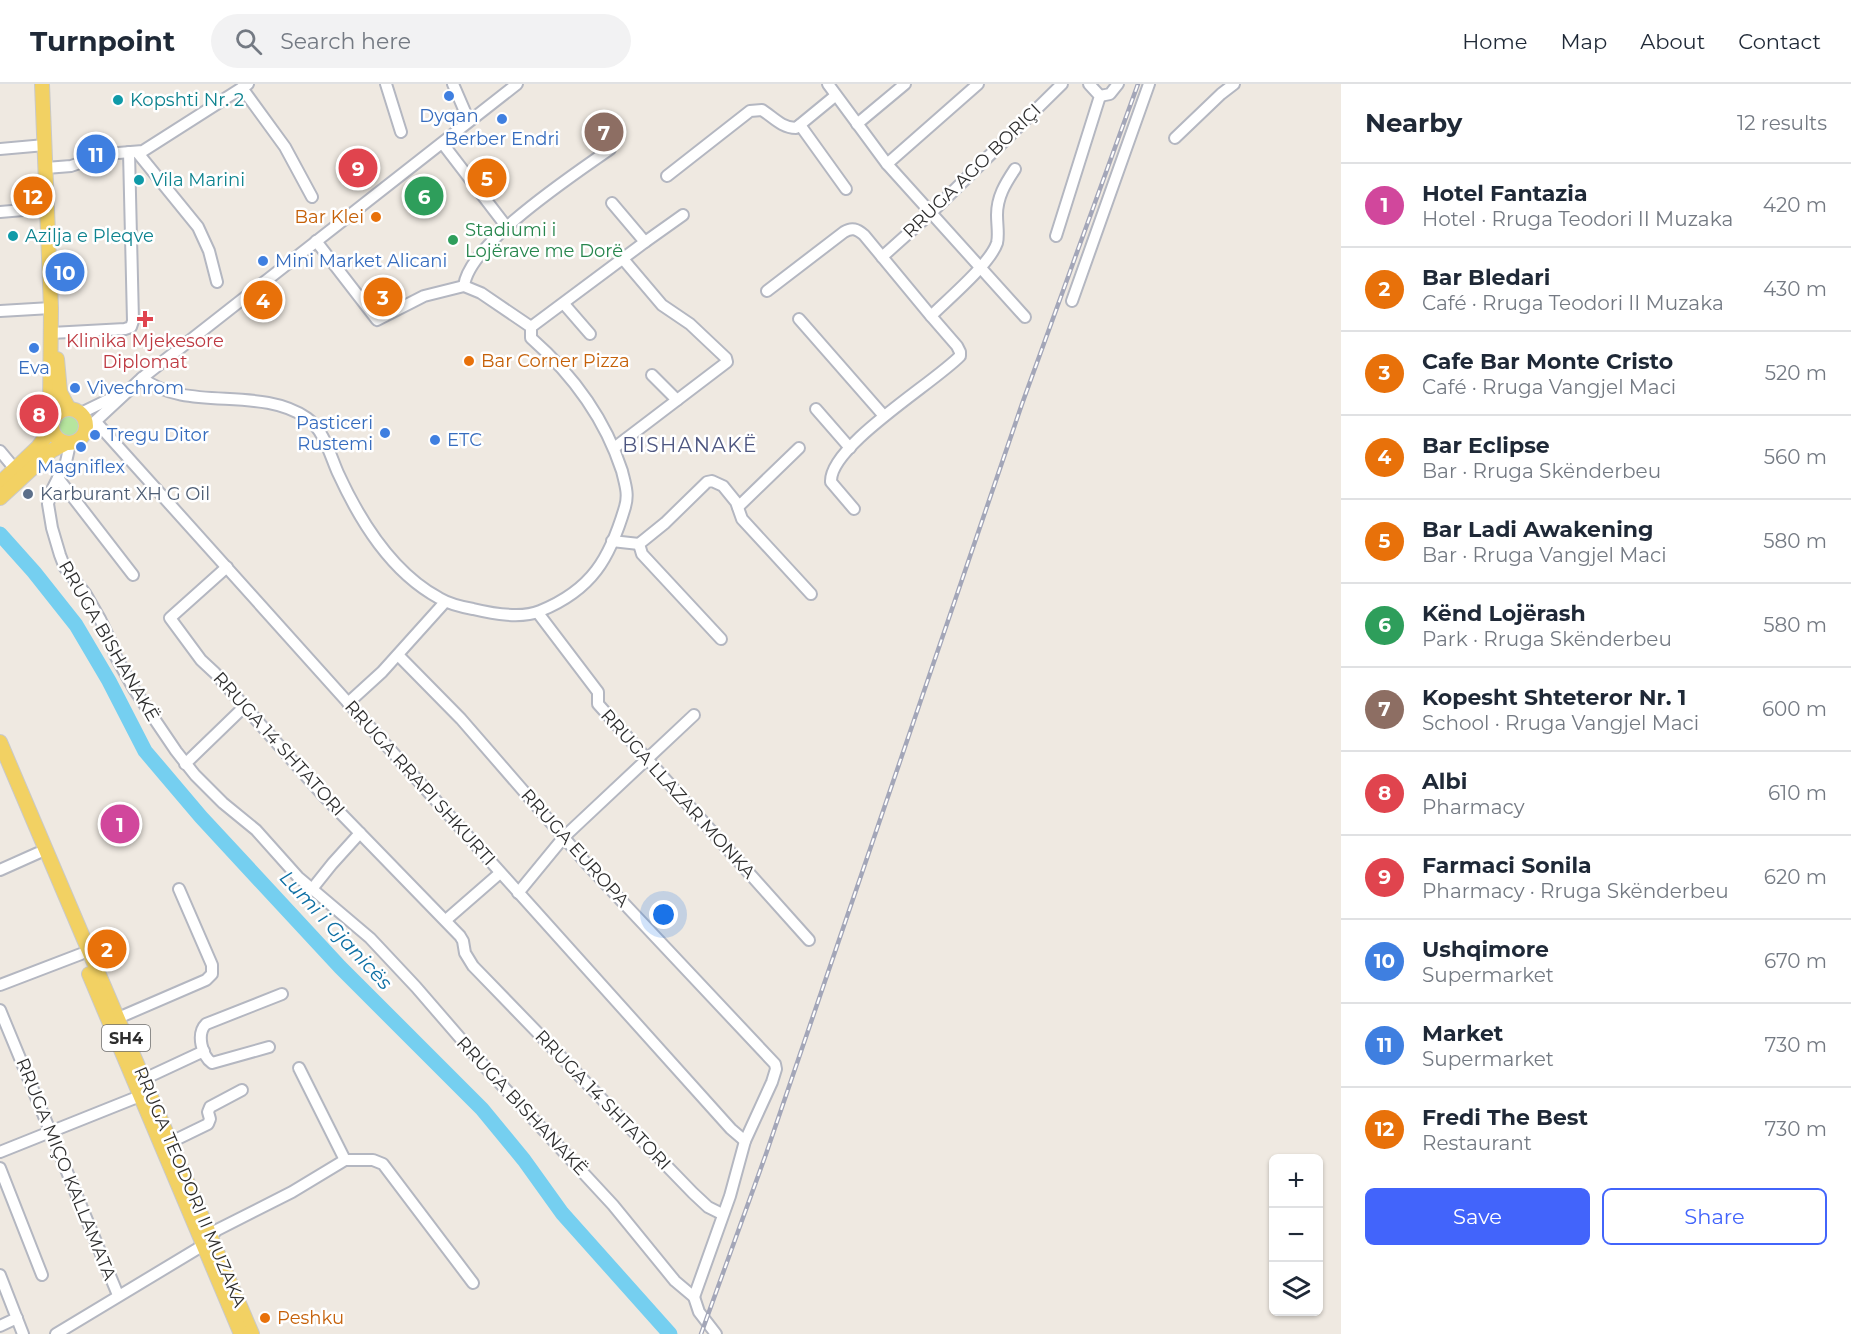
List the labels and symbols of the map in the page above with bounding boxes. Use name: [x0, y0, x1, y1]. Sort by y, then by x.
place label: Kopshti Nr. 2: [130, 89, 244, 111]
marker: Dyqan: [442, 89, 456, 103]
marker: Kopshti Nr. 2: [111, 93, 125, 107]
street label: RRUGA AGO BORIÇI: [898, 99, 1046, 243]
place label: Dyqan: [419, 105, 479, 127]
pin: 7: [584, 110, 624, 154]
marker: Berber Endri: [495, 112, 509, 126]
place label: Berber Endri: [445, 128, 559, 150]
pin: 11: [76, 132, 116, 176]
pin: 9: [338, 146, 378, 190]
pin: 5: [468, 156, 506, 200]
place label: Vila Marini: [151, 169, 245, 191]
marker: Vila Marini: [132, 173, 146, 187]
pin: 12: [14, 174, 52, 218]
pin: 6: [404, 174, 444, 218]
place label: Bar Klei: [295, 206, 364, 228]
marker: Bar Klei: [369, 210, 383, 224]
place label: Stadiumi i Lojërave me Dorë: [465, 219, 623, 262]
place label: Azilja e Pleqve: [25, 225, 154, 247]
marker: Azilja e Pleqve: [6, 229, 20, 243]
marker: Stadiumi i Lojërave me Dorë: [446, 233, 460, 247]
pin: 10: [46, 250, 84, 294]
place label: Mini Market Alicani: [275, 250, 447, 272]
marker: Mini Market Alicani: [256, 254, 270, 268]
pin: 3: [364, 274, 403, 320]
pin: 4: [244, 278, 282, 322]
marker: Klinika Mjekesore Diplomat: [136, 310, 154, 328]
place label: Klinika Mjekesore Diplomat: [66, 330, 224, 373]
marker: Eva: [27, 341, 41, 355]
place label: Bar Corner Pizza: [481, 350, 630, 372]
marker: Bar Corner Pizza: [462, 354, 476, 368]
place label: Eva: [18, 357, 50, 379]
place label: Vivechrom: [87, 377, 184, 399]
marker: Vivechrom: [68, 381, 82, 395]
pin: 8: [20, 392, 58, 436]
place label: Pasticeri Rustemi: [296, 412, 373, 455]
place label: Tregu Ditor: [107, 424, 209, 446]
marker: Pasticeri Rustemi: [378, 426, 392, 440]
marker: Tregu Ditor: [88, 428, 102, 442]
place label: ETC: [447, 429, 482, 451]
marker: ETC: [428, 433, 442, 447]
district label: BISHANAKË: [622, 433, 758, 457]
marker: Magniflex: [74, 440, 88, 454]
place label: Magniflex: [37, 456, 125, 478]
place label: Karburant XH G Oil: [40, 483, 210, 505]
marker: Karburant XH G Oil: [21, 487, 35, 501]
street label: RRUGA BISHANAKË: [54, 557, 164, 725]
street label: RRUGA 14 SHTATORI: [208, 667, 350, 821]
street label: RRUGA RRAPI SHKURTI: [340, 696, 500, 870]
street label: RRUGA LLAZAR MONKA: [596, 705, 760, 883]
street label: RRUGA EUROPA: [516, 784, 634, 912]
pin: 1: [100, 802, 140, 846]
water label: Lumi i Gjanicës: [275, 866, 397, 995]
your location: [649, 900, 678, 929]
pin: 2: [88, 926, 126, 972]
road number: SH4: [102, 1025, 150, 1051]
street label: RRUGA 14 SHTATORI: [530, 1025, 676, 1175]
street label: RRUGA BISHANAKË: [452, 1032, 592, 1180]
street label: RRUGA MIÇO KALLAMATA: [11, 1055, 121, 1283]
street label: RRUGA TEODORI II MUZAKA: [129, 1063, 251, 1311]
place label: Peshku: [277, 1307, 344, 1329]
marker: Peshku: [258, 1311, 272, 1325]

